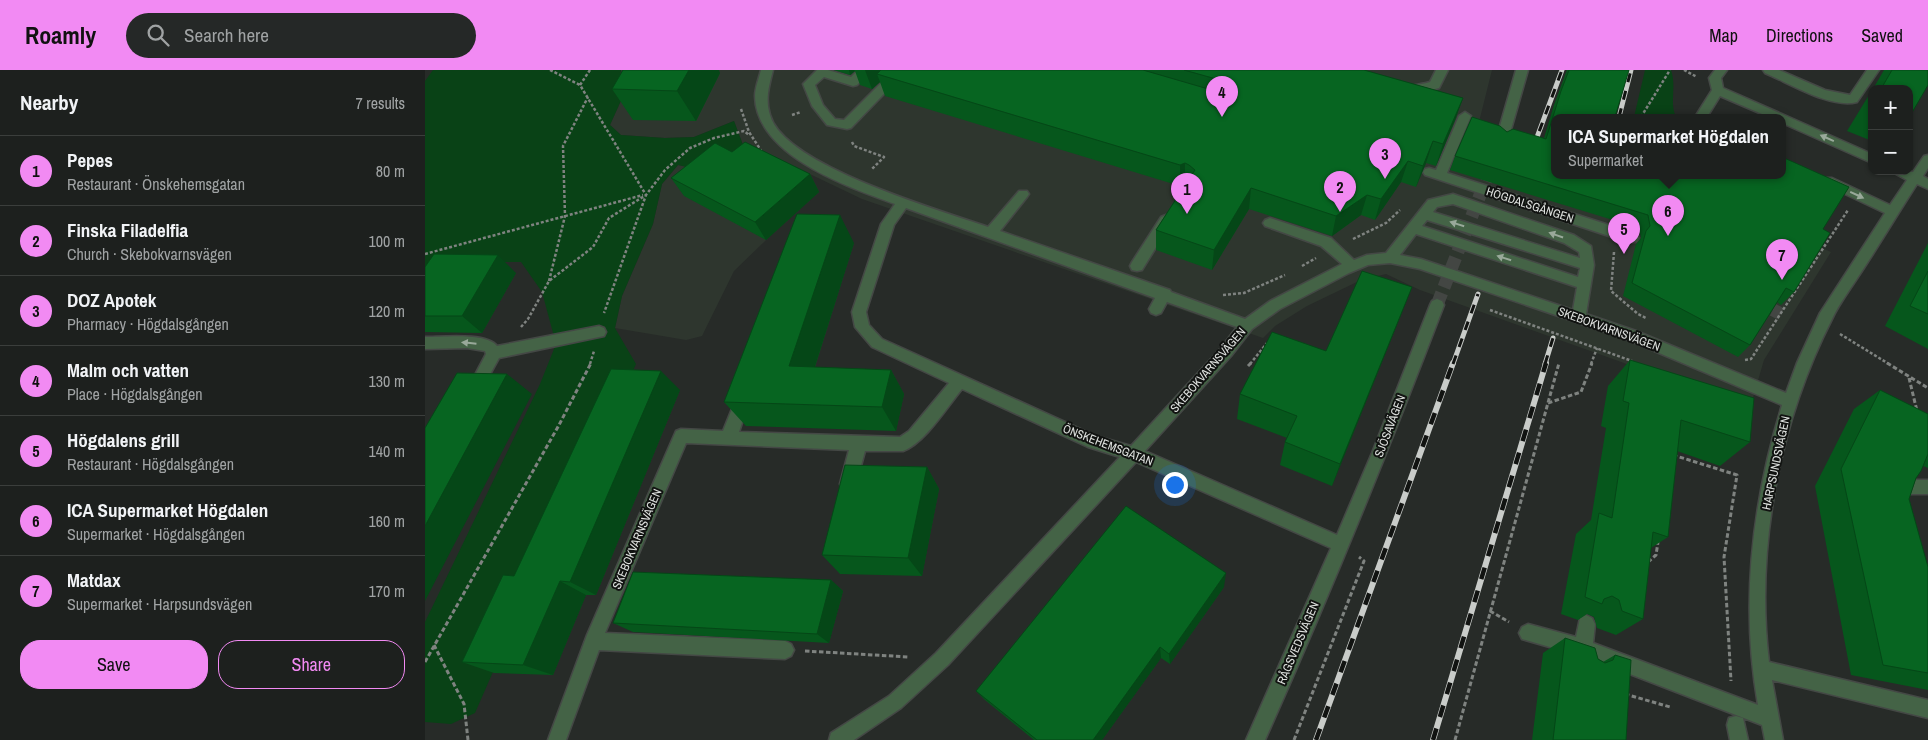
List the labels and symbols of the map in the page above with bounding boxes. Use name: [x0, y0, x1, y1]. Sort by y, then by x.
pin: 4: [1206, 76, 1238, 117]
one-way arrow: [1820, 134, 1834, 142]
pin: 3: [1369, 138, 1401, 179]
pin: 2: [1324, 171, 1356, 212]
pin: 1: [1171, 173, 1203, 214]
street label: HÖGDALSGÅNGEN: [1484, 182, 1576, 227]
one-way arrow: [1850, 191, 1864, 199]
pin: 6: [1652, 195, 1684, 236]
pin: 5: [1608, 213, 1640, 254]
one-way arrow: [1449, 220, 1464, 228]
one-way arrow: [1548, 230, 1563, 238]
pin: 7: [1766, 239, 1798, 280]
one-way arrow: [1497, 254, 1512, 261]
street label: SKEBOKVARNSVÄGEN: [1556, 303, 1662, 355]
street label: SKEBOKVARNSVÄGEN: [1167, 324, 1249, 416]
one-way arrow: [460, 339, 476, 347]
street label: SJÖSAVÄGEN: [1370, 392, 1409, 459]
street label: HARPSUNDSVÄGEN: [1758, 415, 1794, 511]
street label: ÖNSKEHEMSGATAN: [1061, 420, 1156, 470]
your location: [1162, 472, 1188, 498]
street label: SKEBOKVARNSVÄGEN: [609, 486, 665, 592]
street label: RÅGSVEDSVÄGEN: [1273, 599, 1323, 687]

